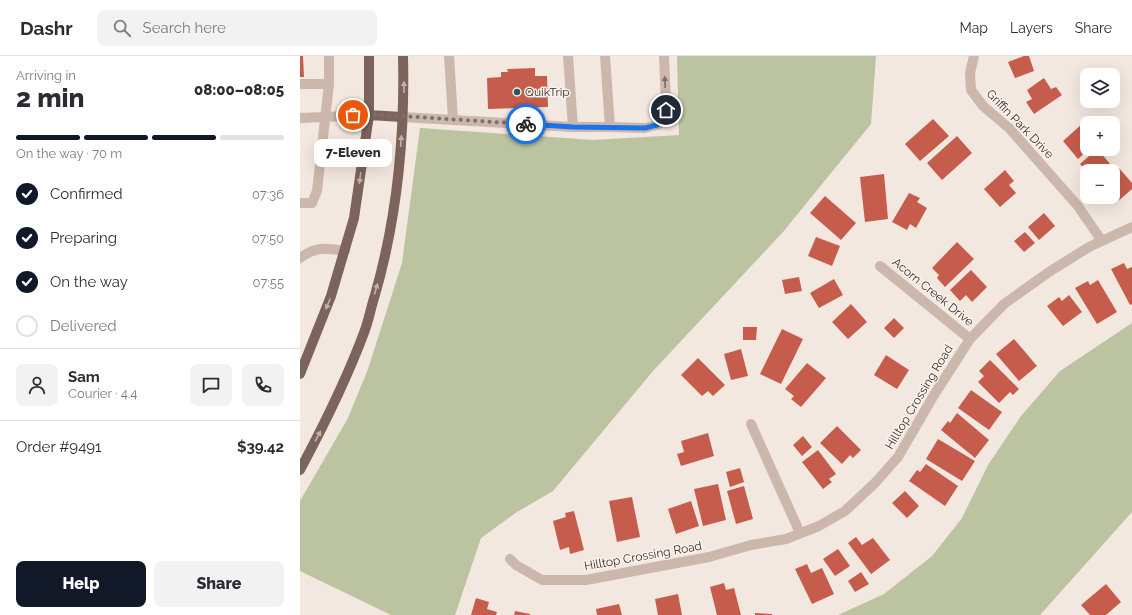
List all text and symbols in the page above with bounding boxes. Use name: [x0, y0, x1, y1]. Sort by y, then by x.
search box: [97, 10, 377, 46]
text: Dashr: [20, 17, 73, 39]
icon: search: [111, 17, 133, 39]
text: Search here: [143, 19, 226, 37]
text: Map: [960, 20, 988, 36]
text: Layers: [1010, 20, 1053, 36]
text: Share: [1075, 20, 1112, 36]
text: Arriving in: [16, 68, 76, 83]
map controls: [1080, 68, 1120, 204]
button: layers: [1080, 68, 1120, 108]
one-way arrow: [662, 76, 669, 88]
text: 08:00–08:05: [194, 81, 284, 99]
one-way arrow: [400, 81, 407, 93]
text: 2 min: [16, 83, 84, 113]
place label: QuikTrip: [525, 85, 570, 99]
marker: QuikTrip: [512, 87, 522, 97]
street label: Griffin Park Drive: [984, 87, 1056, 161]
pin: [649, 93, 683, 127]
pin: [336, 98, 370, 132]
icon: home: [655, 99, 677, 121]
icon: bag: [342, 104, 364, 126]
courier: [506, 104, 546, 144]
icon: bike: [515, 113, 537, 135]
button: +: [1080, 116, 1120, 156]
one-way arrow: [397, 135, 404, 147]
callout: 7-Eleven: [314, 139, 392, 167]
text: 7-Eleven: [325, 145, 381, 160]
text: On the way · 70 m: [16, 146, 122, 161]
button: −: [1080, 164, 1120, 204]
one-way arrow: [357, 172, 363, 184]
icon: check: [16, 183, 38, 205]
text: Confirmed: [50, 185, 123, 203]
text: 07:36: [252, 187, 284, 202]
icon: check: [16, 227, 38, 249]
text: Preparing: [50, 229, 117, 247]
text: 07:50: [252, 231, 284, 246]
street label: Acorn Creek Drive: [890, 255, 976, 329]
icon: check: [16, 271, 38, 293]
text: On the way: [50, 273, 128, 291]
text: 07:55: [253, 275, 284, 290]
one-way arrow: [373, 283, 379, 295]
one-way arrow: [325, 299, 331, 311]
text: Delivered: [50, 317, 117, 335]
street label: Hilltop Crossing Road: [882, 342, 956, 452]
button: person: [16, 364, 58, 406]
button: chat: [190, 364, 232, 406]
button: phone: [242, 364, 284, 406]
text: Sam: [68, 368, 100, 386]
text: Courier · 4.4: [68, 386, 137, 401]
one-way arrow: [315, 430, 322, 442]
text: Order #9491: [16, 438, 102, 456]
text: $39.42: [237, 438, 284, 456]
street label: Hilltop Crossing Road: [583, 539, 703, 573]
button: Help: [16, 561, 146, 607]
button: Share: [154, 561, 284, 607]

